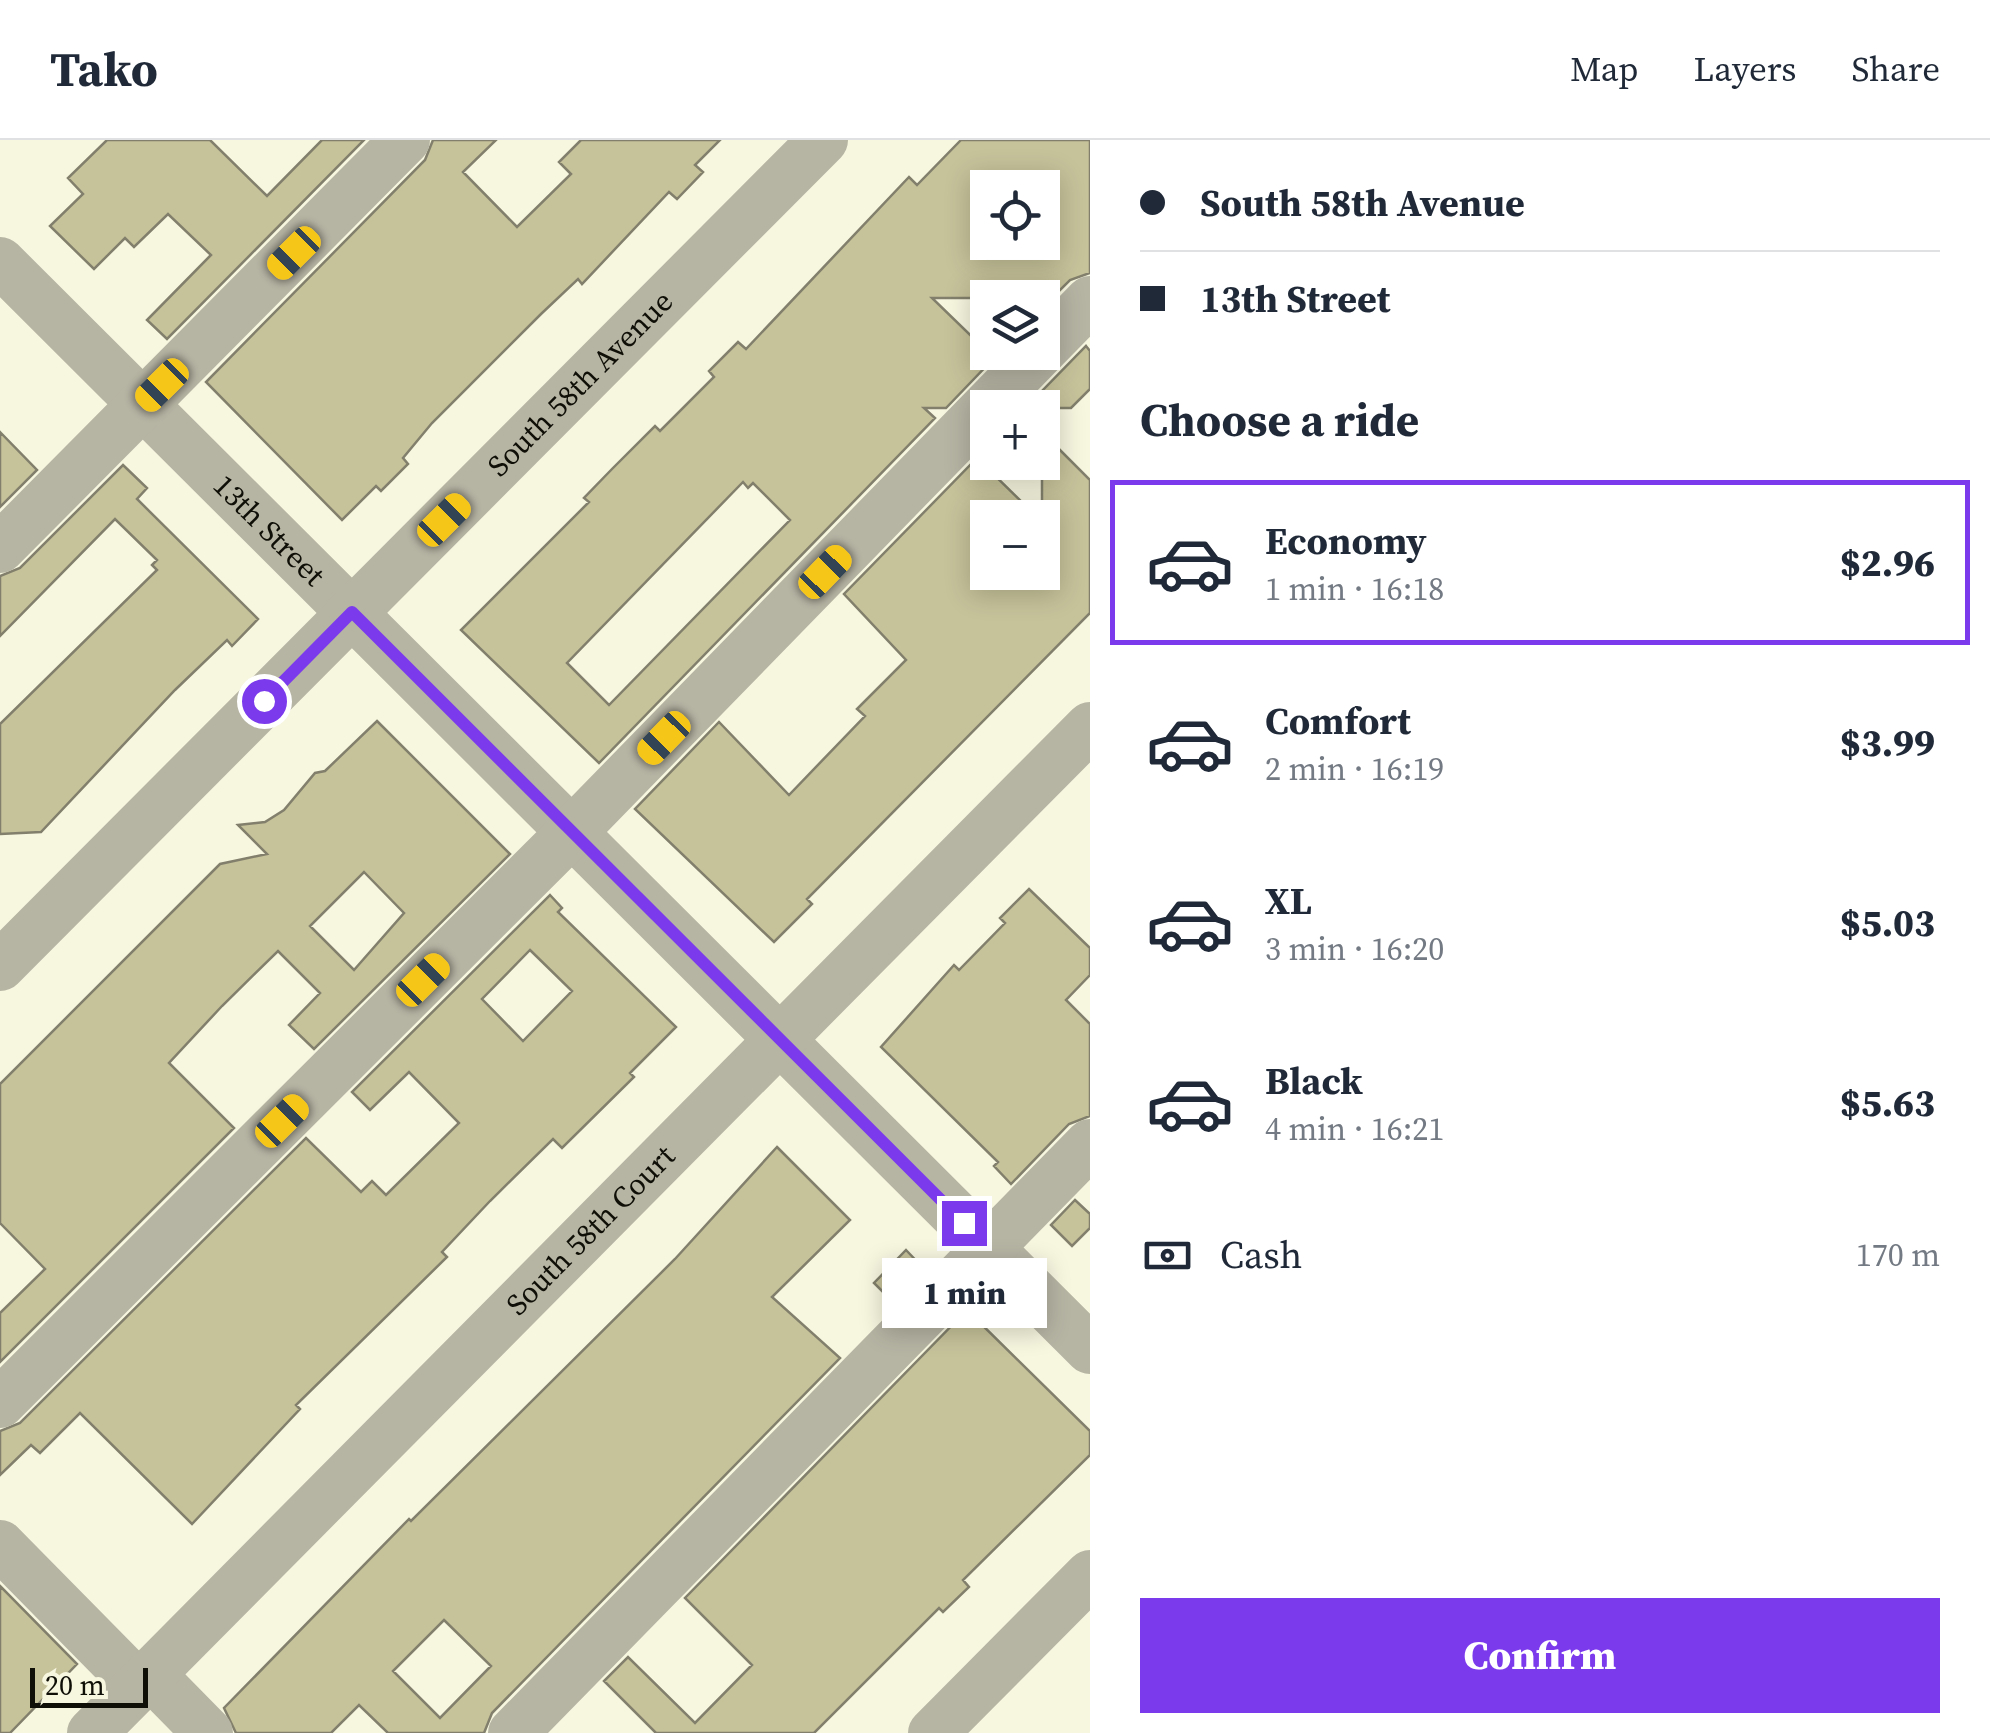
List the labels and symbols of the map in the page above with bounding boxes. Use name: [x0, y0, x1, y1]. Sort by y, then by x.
car: [262, 221, 326, 285]
street label: South 58th Avenue: [478, 281, 682, 485]
car: [130, 353, 194, 417]
street label: 13th Street: [205, 465, 334, 595]
car: [412, 488, 476, 552]
car: [793, 540, 857, 604]
route start: [242, 679, 287, 724]
car: [632, 706, 696, 770]
car: [391, 948, 455, 1012]
car: [250, 1089, 314, 1153]
street label: South 58th Court: [497, 1136, 684, 1324]
route end: [942, 1201, 987, 1246]
callout: 1 min: [882, 1258, 1046, 1328]
scale bar: [30, 1663, 148, 1708]

